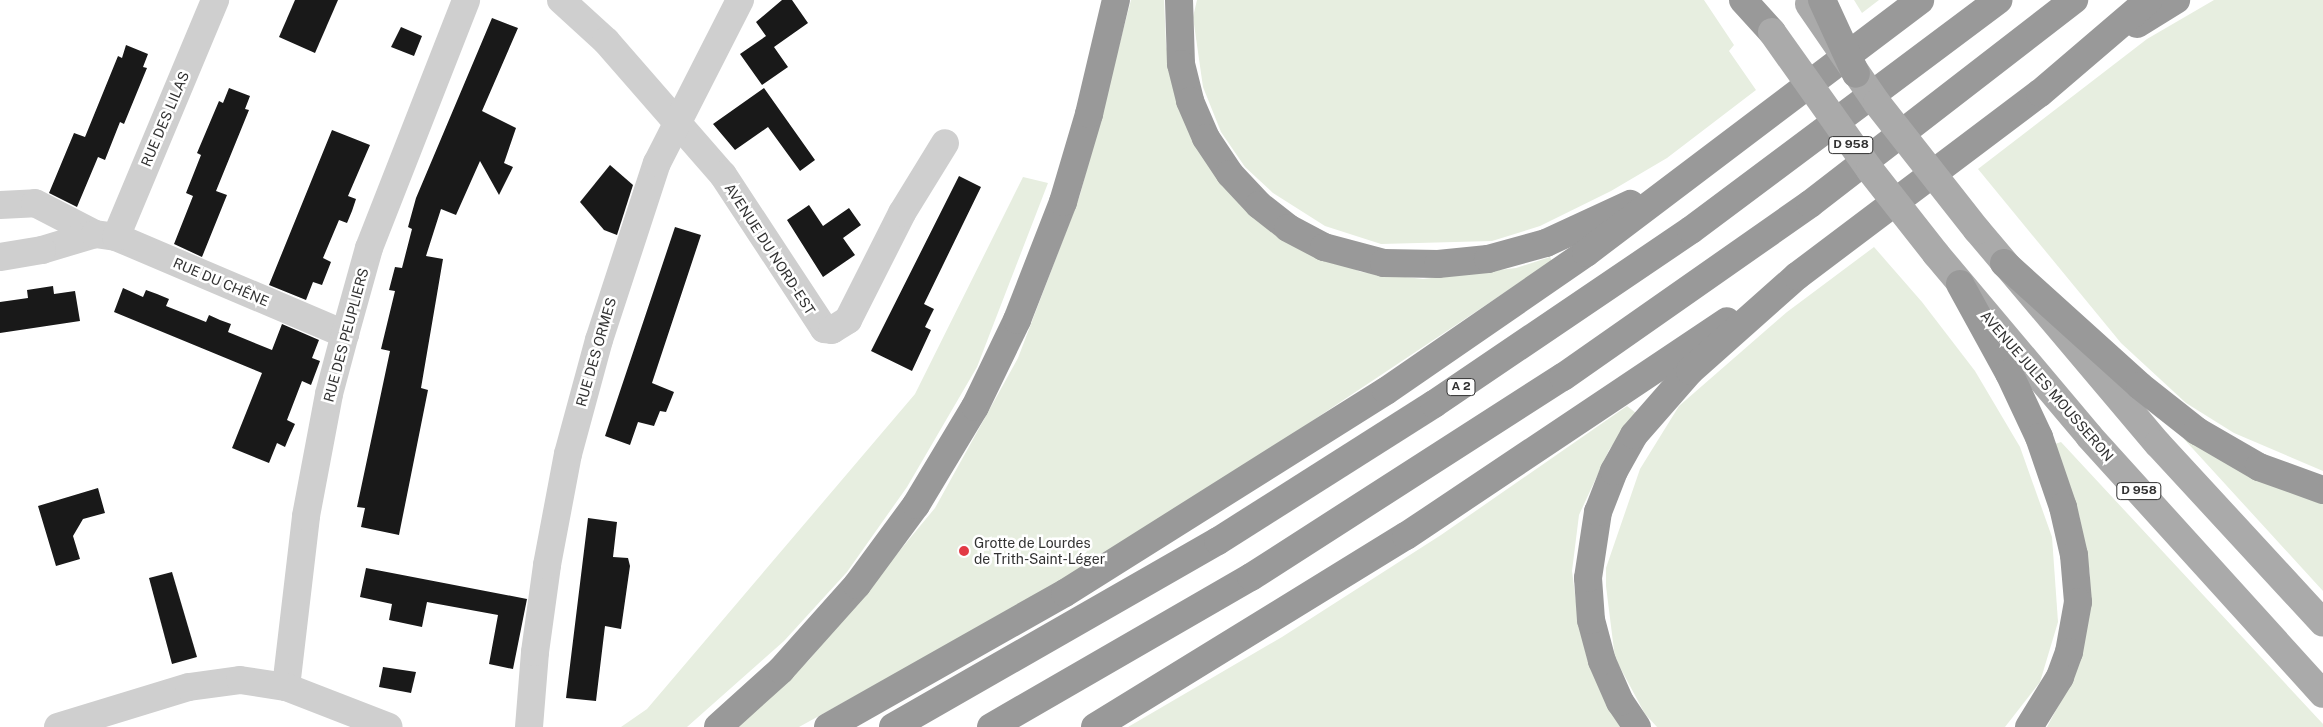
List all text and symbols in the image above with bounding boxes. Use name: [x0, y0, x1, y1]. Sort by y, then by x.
street label: RUE DES LILAS: [137, 69, 193, 169]
road number: D 958: [1827, 136, 1875, 154]
street label: AVENUE DU NORD-EST: [721, 180, 819, 318]
street label: RUE DU CHÊNE: [171, 254, 271, 310]
street label: RUE DES PEUPLIERS: [320, 266, 372, 404]
street label: RUE DES ORMES: [572, 296, 620, 408]
street label: AVENUE JULES MOUSSERON: [1977, 307, 2117, 465]
road number: A 2: [1446, 378, 1476, 397]
road number: D 958: [2115, 482, 2163, 501]
place label: Grotte de Lourdes de Trith-Saint-Léger: [974, 535, 1105, 568]
marker: Grotte de Lourdes de Trith-Saint-Léger: [958, 545, 970, 557]

